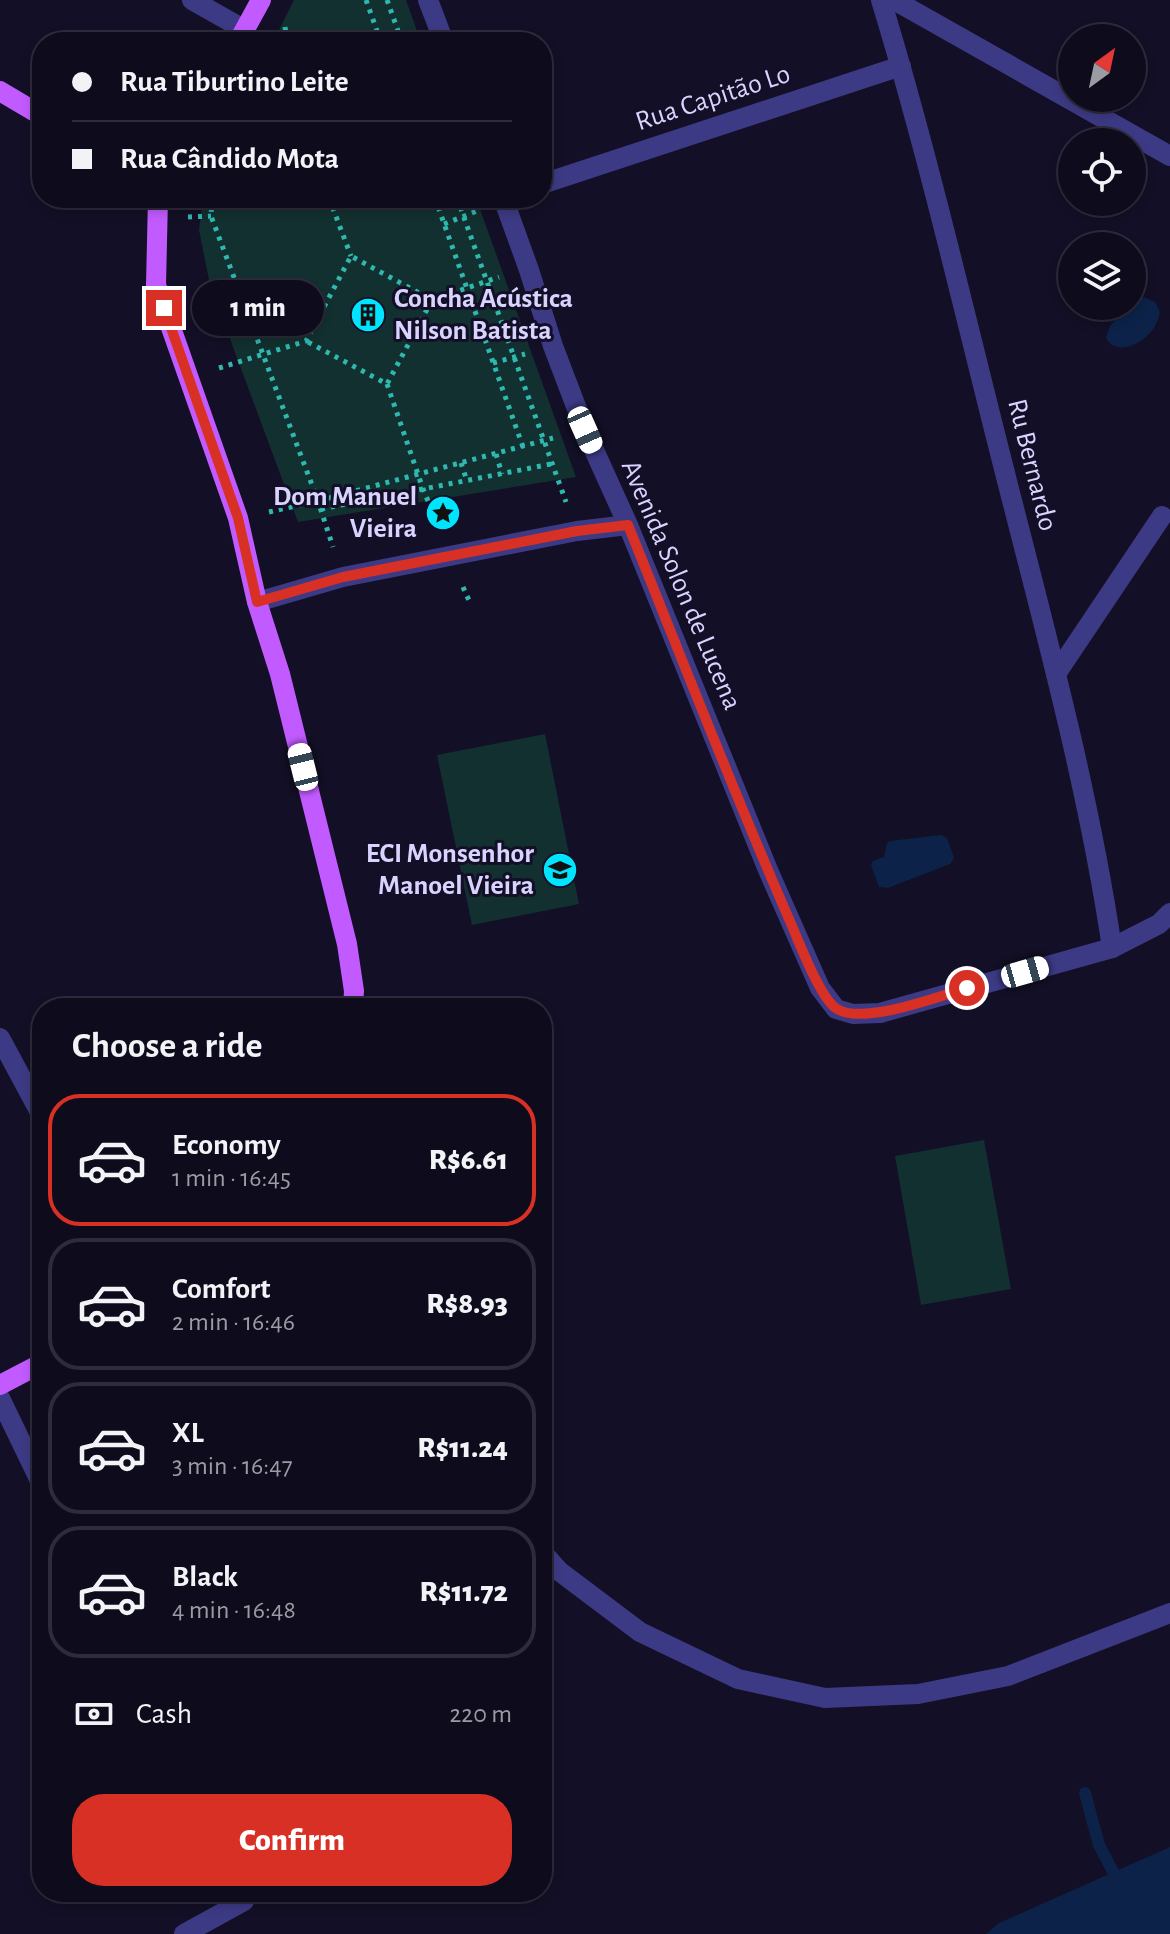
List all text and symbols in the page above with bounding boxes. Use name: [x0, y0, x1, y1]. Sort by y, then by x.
north arrow: [1058, 24, 1146, 112]
map controls: [1058, 24, 1146, 320]
street label: Rua Capitão Lo: [632, 60, 794, 136]
text: Rua Tiburtino Leite: [120, 67, 349, 97]
button: locate: [1058, 128, 1146, 216]
text: Rua Cândido Mota: [120, 144, 339, 174]
button: layers: [1058, 232, 1146, 320]
callout: 1 min: [192, 280, 324, 336]
place label: Concha Acústica Nilson Batista: [394, 285, 573, 345]
route end: [146, 290, 182, 326]
text: 1 min: [230, 295, 286, 321]
building icon: Concha Acústica Nilson Batista: [349, 296, 387, 334]
street label: Ru Bernardo: [1002, 396, 1062, 534]
car: [564, 403, 606, 457]
street label: Avenida Solon de Lucena: [616, 456, 746, 714]
place label: Dom Manuel Vieira: [273, 483, 417, 543]
place icon: Dom Manuel Vieira: [424, 494, 462, 532]
car: [286, 741, 320, 793]
place label: ECI Monsenhor Manoel Vieira: [366, 840, 534, 900]
school or university icon: ECI Monsenhor Manoel Vieira: [541, 851, 579, 889]
car: [999, 954, 1051, 990]
route start: [949, 970, 985, 1006]
text: Choose a ride: [72, 1028, 262, 1064]
icon: car: [76, 1124, 148, 1196]
text: Economy: [172, 1130, 281, 1160]
text: R$6.61: [429, 1145, 508, 1175]
text: 1 min · 16:45: [172, 1165, 291, 1191]
icon: car: [76, 1268, 148, 1340]
text: Comfort: [172, 1274, 271, 1304]
text: R$8.93: [426, 1289, 508, 1319]
text: 2 min · 16:46: [172, 1309, 295, 1335]
icon: car: [76, 1412, 148, 1484]
text: XL: [172, 1418, 204, 1448]
text: R$11.24: [417, 1433, 508, 1463]
text: 3 min · 16:47: [172, 1453, 293, 1479]
icon: car: [76, 1556, 148, 1628]
text: Black: [172, 1562, 238, 1592]
text: R$11.72: [420, 1577, 508, 1607]
text: 4 min · 16:48: [172, 1597, 296, 1623]
icon: cash: [72, 1692, 116, 1736]
text: Cash: [136, 1699, 192, 1729]
text: 220 m: [450, 1701, 512, 1727]
button: Confirm: [72, 1794, 512, 1886]

